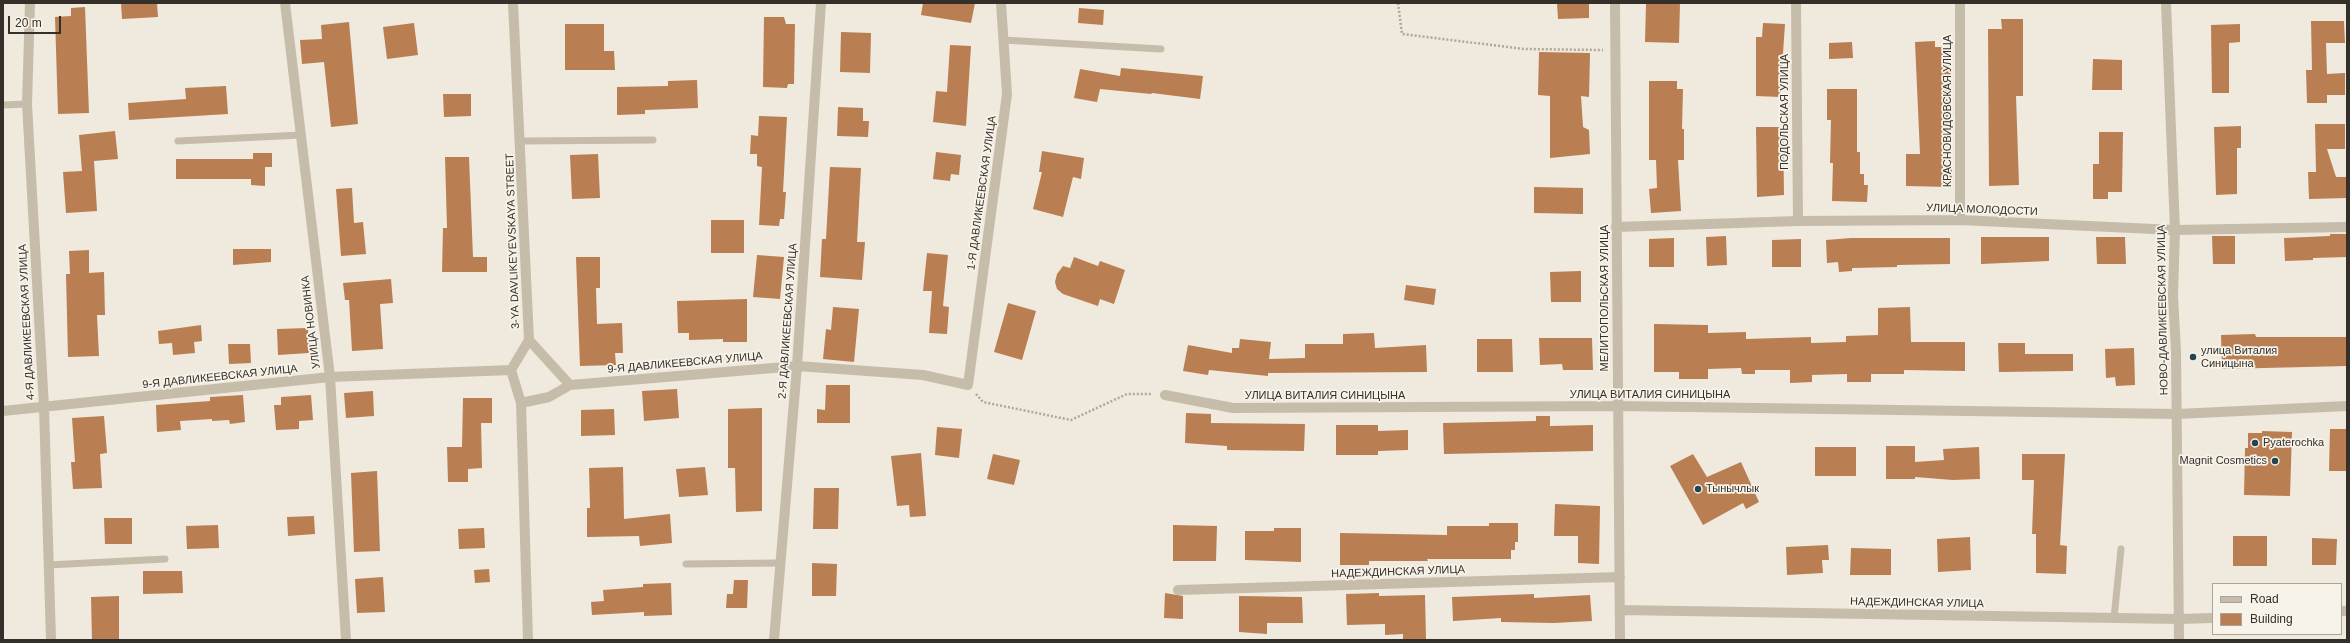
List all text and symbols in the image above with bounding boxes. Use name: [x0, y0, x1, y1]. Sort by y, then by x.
scale bar: [10, 8, 63, 34]
text: 20 m: [15, 16, 42, 30]
street label: КРАСНОВИДОВСКАЯ УЛИЦА: [1941, 35, 1955, 187]
street label: ПОДОЛЬСКАЯ УЛИЦА: [1778, 54, 1792, 170]
street label: 1-Я ДАВЛИКЕЕВСКАЯ УЛИЦА: [965, 115, 999, 271]
street label: 3-YA DAVLIKEYEVSKAYA STREET: [503, 153, 523, 329]
street label: УЛИЦА МОЛОДОСТИ: [1926, 201, 2038, 219]
street label: МЕЛИТОПОЛЬСКАЯ УЛИЦА: [1598, 225, 1612, 371]
street label: НОВО-ДАВЛИКЕЕВСКАЯ УЛИЦА: [2155, 225, 2171, 395]
street label: 2-Я ДАВЛИКЕЕВСКАЯ УЛИЦА: [776, 243, 800, 399]
street label: 4-Я ДАВЛИКЕЕВСКАЯ УЛИЦА: [16, 244, 38, 400]
street label: УЛИЦА НОВИНКА: [299, 275, 323, 369]
place label: улица Виталия Синицына: [2201, 344, 2277, 370]
street label: 9-Я ДАВЛИКЕЕВСКАЯ УЛИЦА: [607, 350, 763, 376]
marker: улица Виталия Синицына: [2188, 352, 2198, 362]
street label: 9-Я ДАВЛИКЕЕВСКАЯ УЛИЦА: [142, 362, 298, 392]
street label: УЛИЦА ВИТАЛИЯ СИНИЦЫНА: [1570, 388, 1730, 402]
street label: УЛИЦА ВИТАЛИЯ СИНИЦЫНА: [1245, 389, 1405, 403]
place label: Pyaterochka: [2263, 436, 2324, 450]
marker: Pyaterochka: [2250, 438, 2260, 448]
place label: Magnit Cosmetics: [2180, 454, 2267, 468]
marker: Magnit Cosmetics: [2270, 456, 2280, 466]
place label: Тынычлык: [1706, 482, 1759, 496]
marker: Тынычлык: [1693, 484, 1703, 494]
street label: НАДЕЖДИНСКАЯ УЛИЦА: [1331, 563, 1465, 581]
legend: [2212, 583, 2342, 635]
text: Road: [2250, 592, 2279, 606]
street label: НАДЕЖДИНСКАЯ УЛИЦА: [1850, 595, 1984, 611]
text: Building: [2250, 612, 2293, 626]

